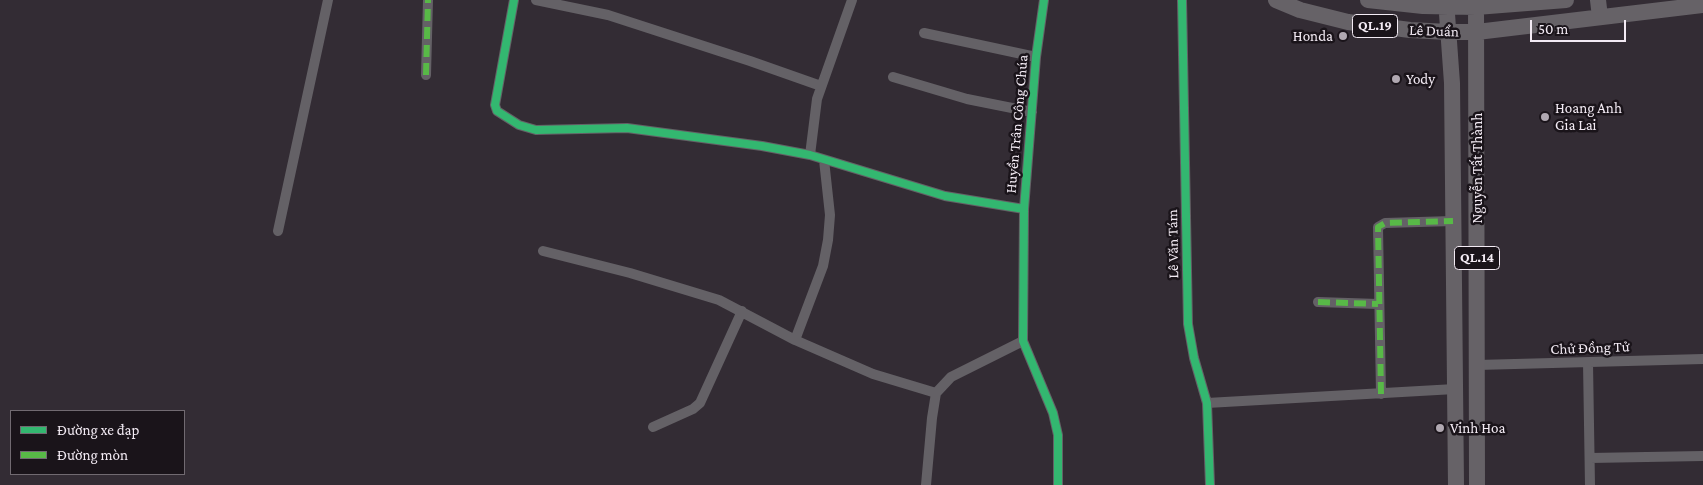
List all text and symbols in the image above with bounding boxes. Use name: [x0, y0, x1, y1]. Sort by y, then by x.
scale bar: [1533, 10, 1629, 42]
road number: QL.19: [1352, 15, 1398, 38]
street label: Lê Duẩn: [1409, 21, 1459, 41]
text: 50 m: [1538, 21, 1568, 37]
place label: Honda: [1293, 27, 1333, 45]
marker: Honda: [1337, 30, 1349, 42]
street label: Huyền Trân Công Chúa: [1002, 54, 1032, 194]
place label: Yody: [1406, 70, 1435, 88]
marker: Yody: [1390, 73, 1402, 85]
place label: Hoang Anh Gia Lai: [1555, 99, 1622, 134]
marker: Hoang Anh Gia Lai: [1539, 111, 1551, 123]
street label: Nguyễn Tất Thành: [1468, 113, 1486, 223]
street label: Lê Văn Tám: [1163, 209, 1183, 279]
road number: QL.14: [1454, 247, 1500, 270]
street label: Chử Đồng Tử: [1550, 338, 1630, 358]
legend: [10, 410, 185, 475]
place label: Vinh Hoa: [1450, 419, 1505, 437]
text: Đường xe đạp: [57, 422, 139, 438]
marker: Vinh Hoa: [1434, 422, 1446, 434]
text: Đường mòn: [57, 447, 128, 463]

